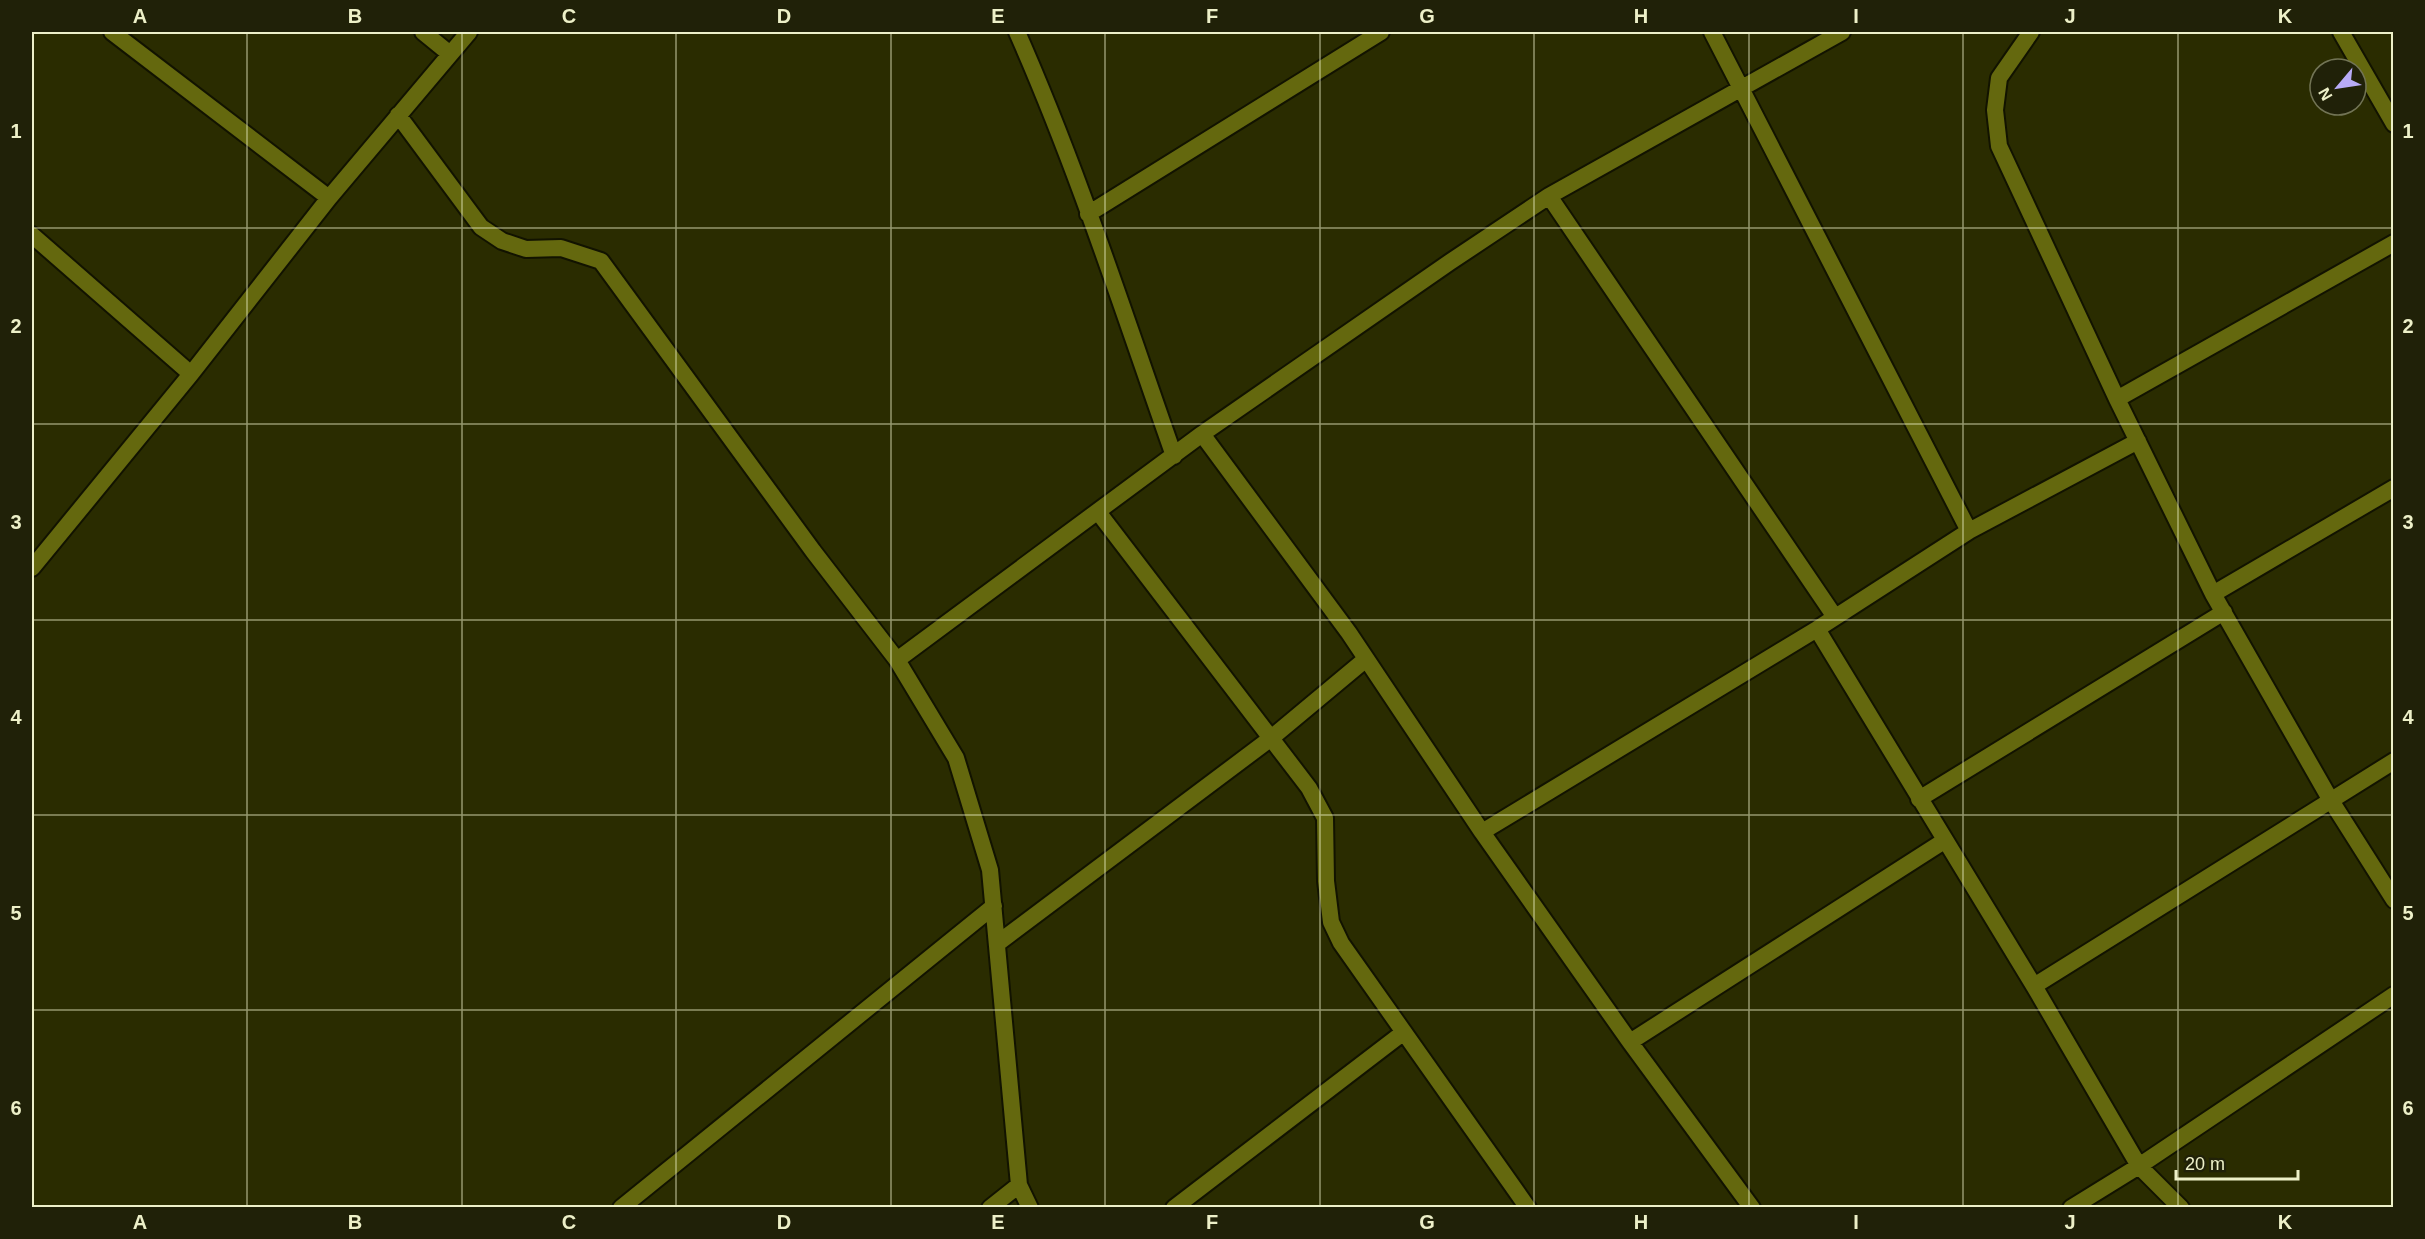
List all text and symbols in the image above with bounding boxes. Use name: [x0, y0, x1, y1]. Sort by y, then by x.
text: A: [133, 5, 147, 27]
text: B: [348, 5, 362, 27]
text: C: [562, 5, 576, 27]
text: D: [777, 5, 791, 27]
text: E: [991, 5, 1005, 27]
text: F: [1206, 5, 1218, 27]
text: G: [1419, 5, 1435, 27]
text: H: [1634, 5, 1648, 27]
text: I: [1853, 5, 1859, 27]
text: J: [2064, 5, 2076, 27]
text: K: [2278, 5, 2293, 27]
north arrow: [2308, 57, 2368, 117]
text: N: [2315, 85, 2336, 103]
text: 1: [10, 120, 22, 142]
text: 1: [2402, 120, 2414, 142]
text: 2: [10, 315, 22, 337]
text: 2: [2402, 315, 2414, 337]
text: 3: [10, 511, 22, 533]
text: 3: [2402, 511, 2414, 533]
text: 4: [10, 706, 22, 728]
text: 4: [2402, 706, 2414, 728]
text: 5: [10, 902, 22, 924]
text: 5: [2402, 902, 2414, 924]
text: 6: [10, 1097, 22, 1119]
text: 6: [2402, 1097, 2414, 1119]
scale bar: [2176, 1143, 2298, 1181]
text: 20 m: [2185, 1154, 2225, 1174]
text: A: [133, 1211, 147, 1233]
text: B: [348, 1211, 362, 1233]
text: C: [562, 1211, 576, 1233]
text: D: [777, 1211, 791, 1233]
text: E: [991, 1211, 1005, 1233]
text: F: [1206, 1211, 1218, 1233]
text: G: [1419, 1211, 1435, 1233]
text: H: [1634, 1211, 1648, 1233]
text: I: [1853, 1211, 1859, 1233]
text: J: [2064, 1211, 2076, 1233]
text: K: [2278, 1211, 2293, 1233]

